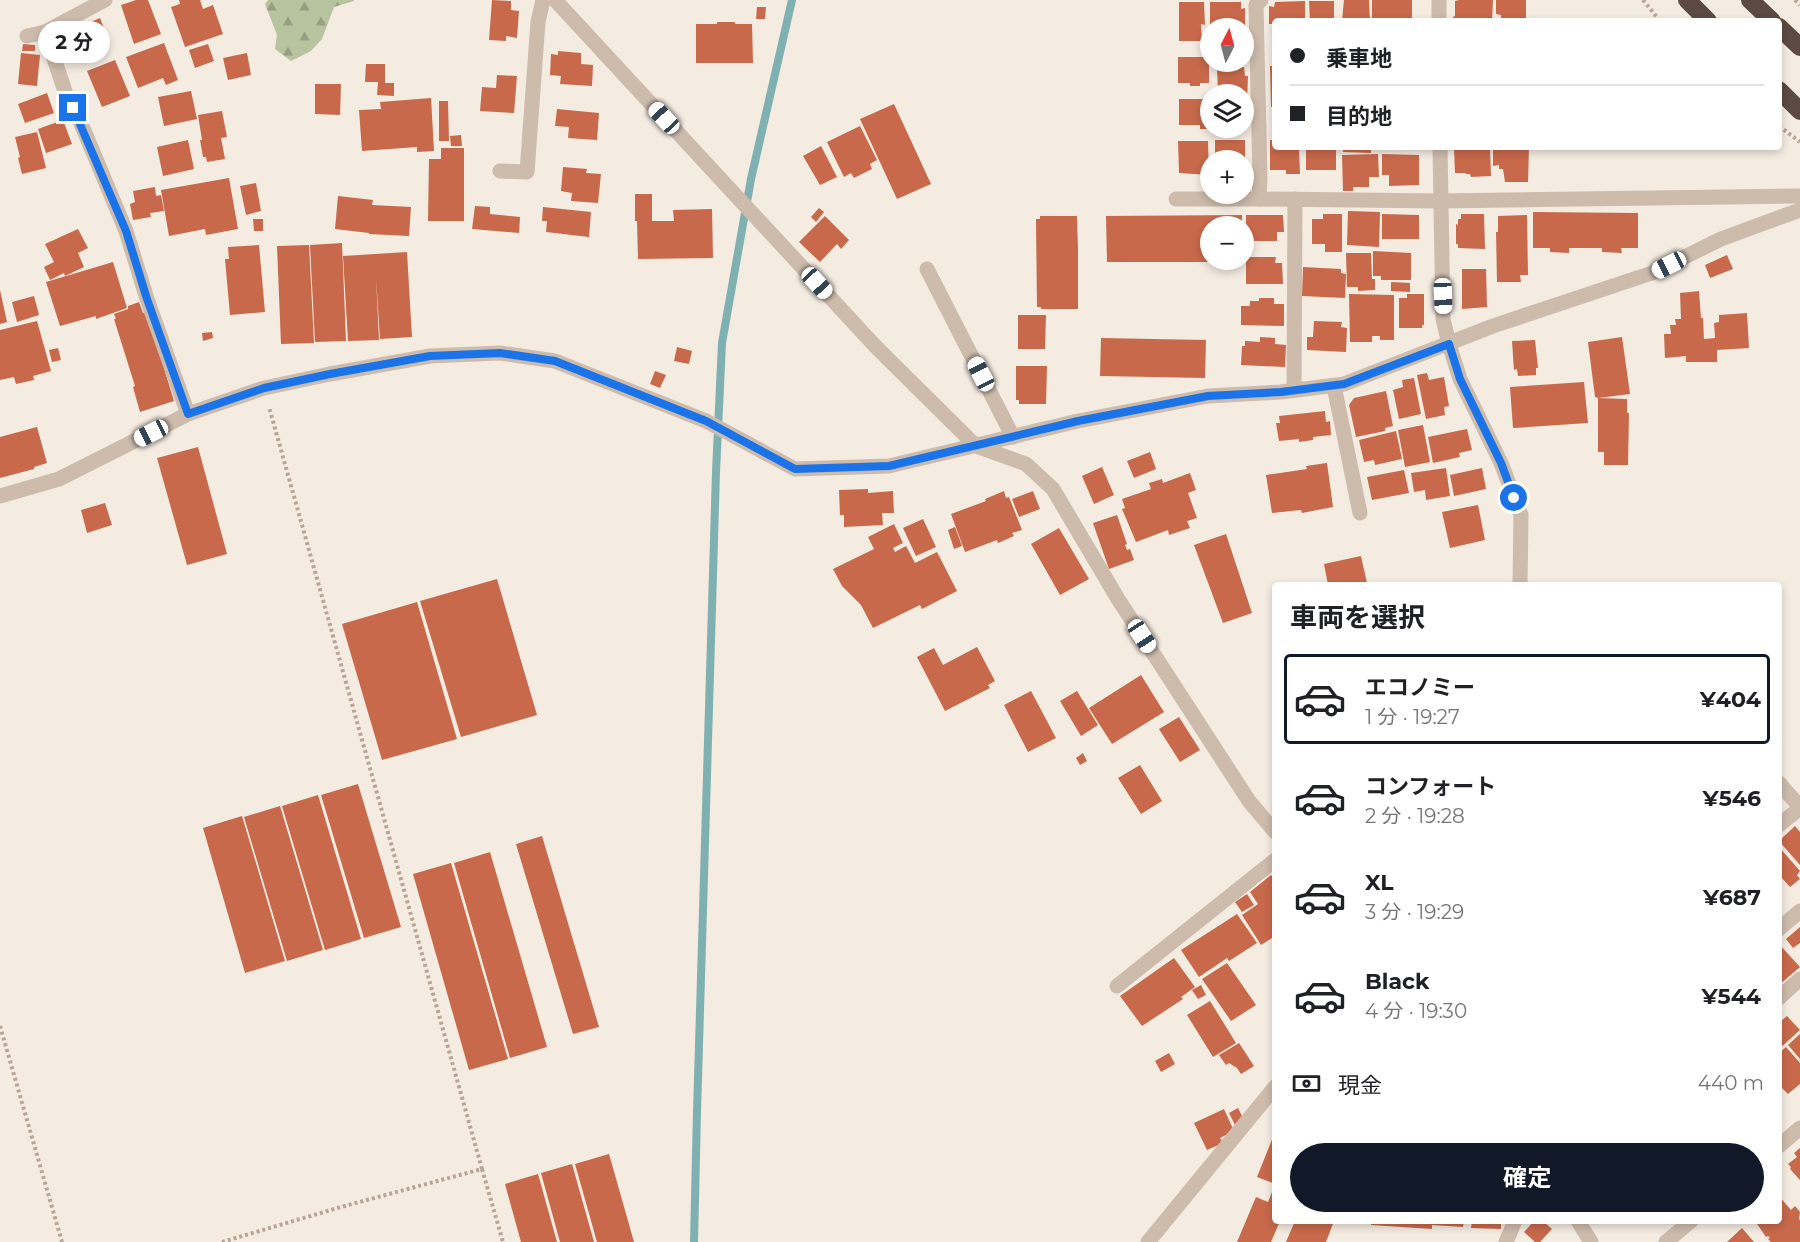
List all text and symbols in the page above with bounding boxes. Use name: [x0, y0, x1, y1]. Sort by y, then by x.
north arrow: [1200, 18, 1254, 72]
map controls: [1200, 18, 1254, 270]
callout: 2 分: [37, 21, 109, 63]
text: 2 分: [55, 30, 93, 54]
text: 乗車地: [1326, 45, 1392, 72]
button: layers: [1200, 84, 1254, 138]
route end: [59, 94, 86, 121]
car: [645, 99, 683, 137]
text: 目的地: [1326, 103, 1392, 130]
button: +: [1200, 150, 1254, 204]
button: −: [1200, 216, 1254, 270]
car: [1649, 249, 1689, 281]
car: [798, 264, 836, 302]
car: [1433, 278, 1453, 314]
car: [965, 354, 997, 394]
car: [131, 417, 171, 449]
route start: [1500, 484, 1527, 511]
text: 車両を選択: [1290, 601, 1425, 634]
car: [1125, 616, 1159, 656]
icon: car: [1293, 672, 1347, 726]
text: エコノミー: [1365, 674, 1475, 701]
text: ¥404: [1700, 686, 1761, 713]
text: 1 分 · 19:27: [1365, 705, 1460, 729]
icon: car: [1293, 771, 1347, 825]
text: コンフォート: [1365, 773, 1496, 800]
text: ¥546: [1703, 785, 1761, 812]
text: 2 分 · 19:28: [1365, 804, 1465, 828]
text: XL: [1365, 869, 1394, 896]
icon: car: [1293, 870, 1347, 924]
text: ¥687: [1703, 884, 1761, 911]
text: 3 分 · 19:29: [1365, 900, 1464, 924]
text: Black: [1365, 968, 1429, 995]
icon: car: [1293, 969, 1347, 1023]
text: ¥544: [1701, 983, 1761, 1010]
text: 4 分 · 19:30: [1365, 999, 1467, 1023]
icon: cash: [1290, 1067, 1323, 1100]
text: 440 m: [1698, 1071, 1764, 1095]
text: 現金: [1338, 1072, 1382, 1099]
button: 確定: [1290, 1143, 1764, 1212]

